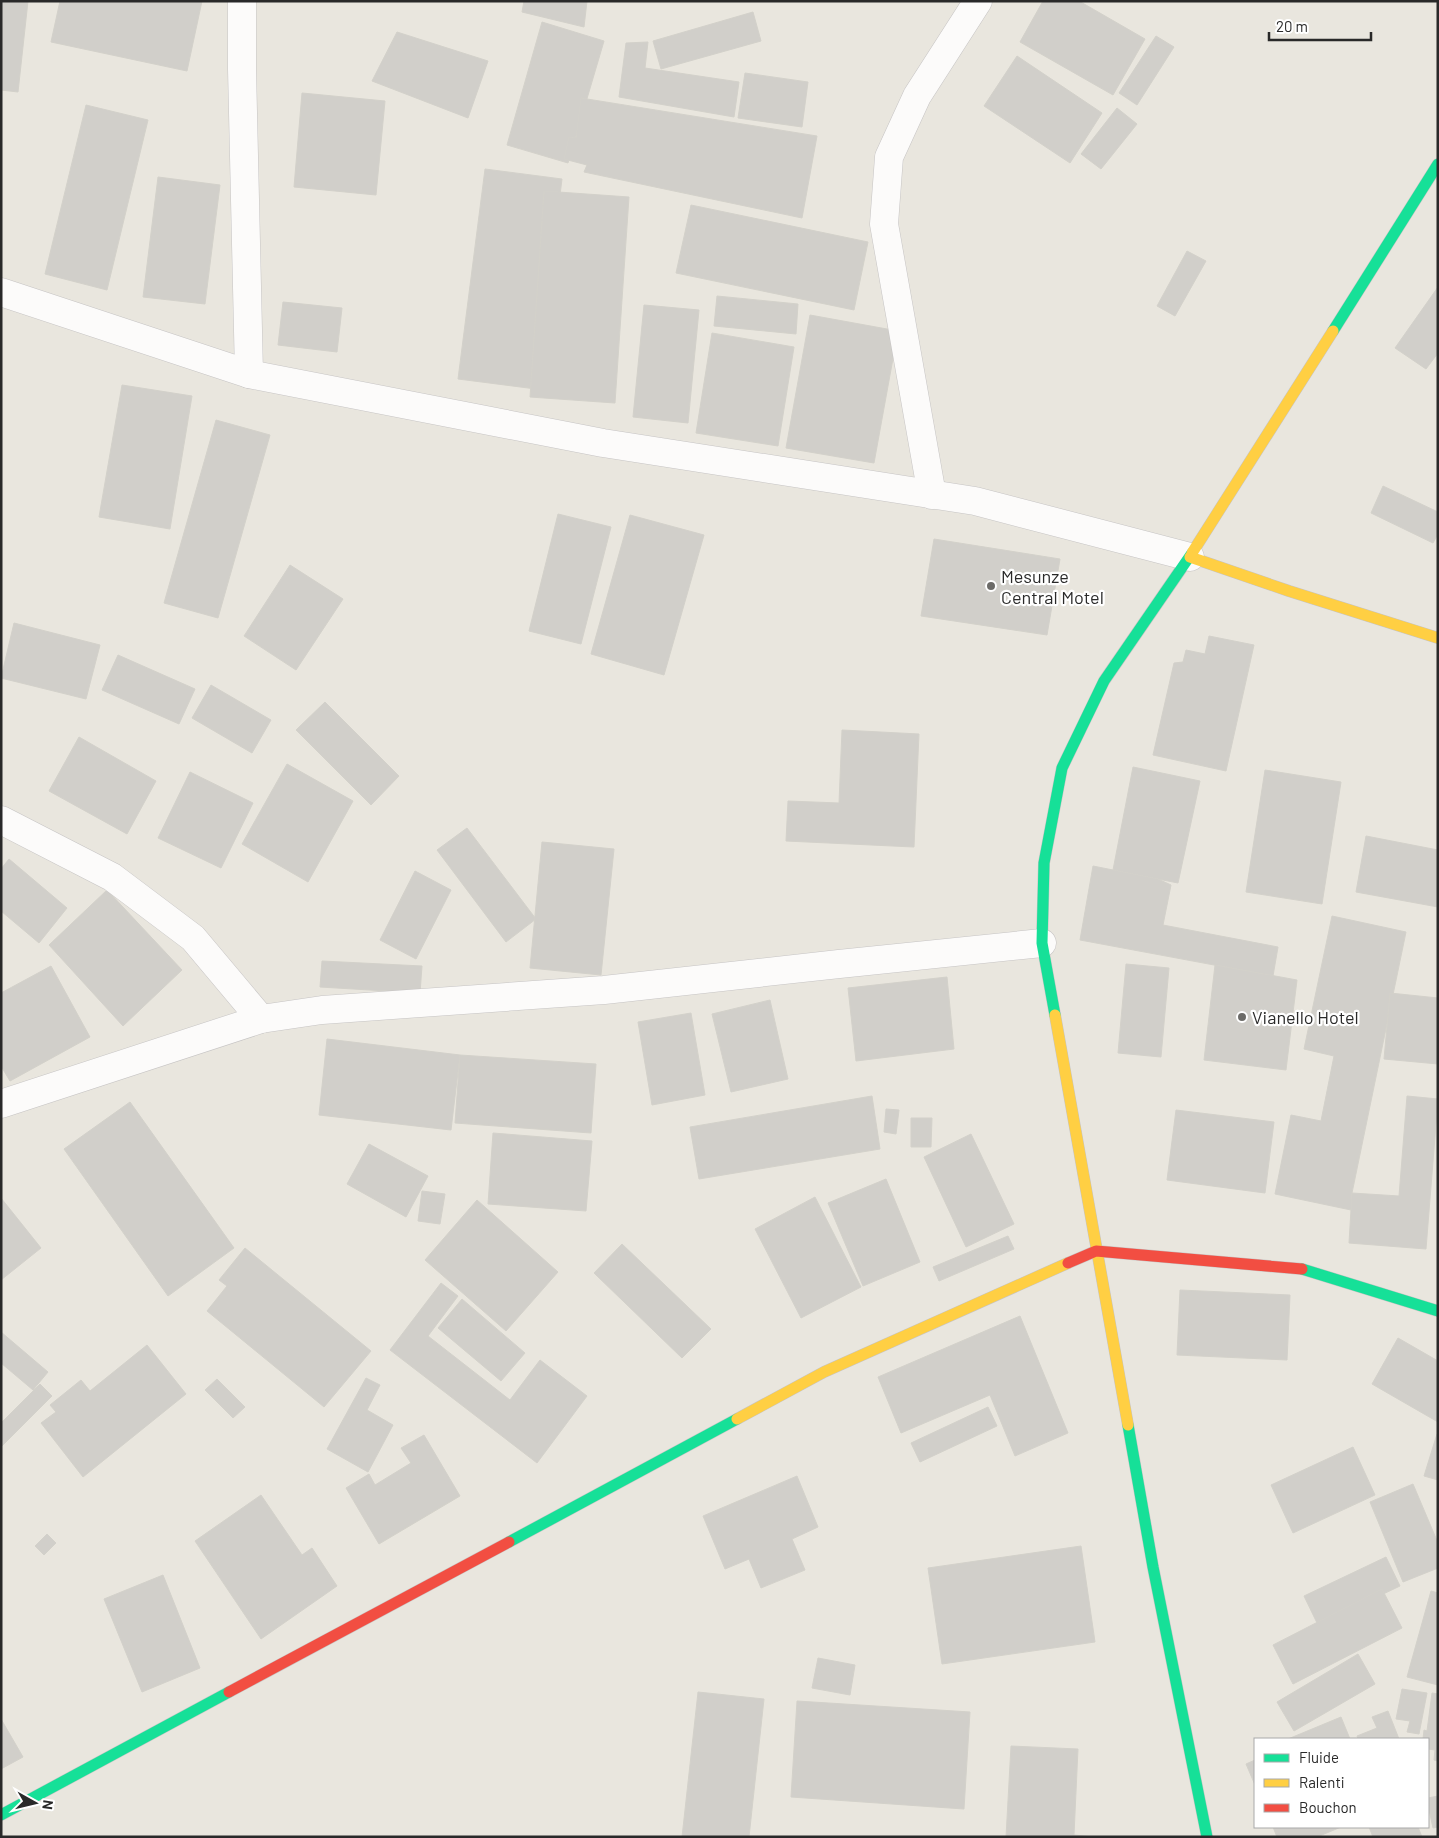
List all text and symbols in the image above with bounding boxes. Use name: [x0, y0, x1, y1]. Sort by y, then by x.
scale bar: [1269, 10, 1372, 42]
text: 20 m: [1276, 17, 1308, 35]
place label: Mesunze Central Motel: [1001, 565, 1104, 608]
marker: Mesunze Central Motel: [985, 580, 997, 592]
place label: Vianello Hotel: [1252, 1006, 1359, 1028]
marker: Vianello Hotel: [1236, 1011, 1248, 1023]
legend: [1254, 1738, 1429, 1828]
text: Fluide: [1299, 1748, 1339, 1766]
text: Ralenti: [1299, 1773, 1345, 1791]
north arrow: [10, 1778, 60, 1828]
text: Bouchon: [1299, 1798, 1357, 1816]
text: N: [39, 1799, 57, 1811]

